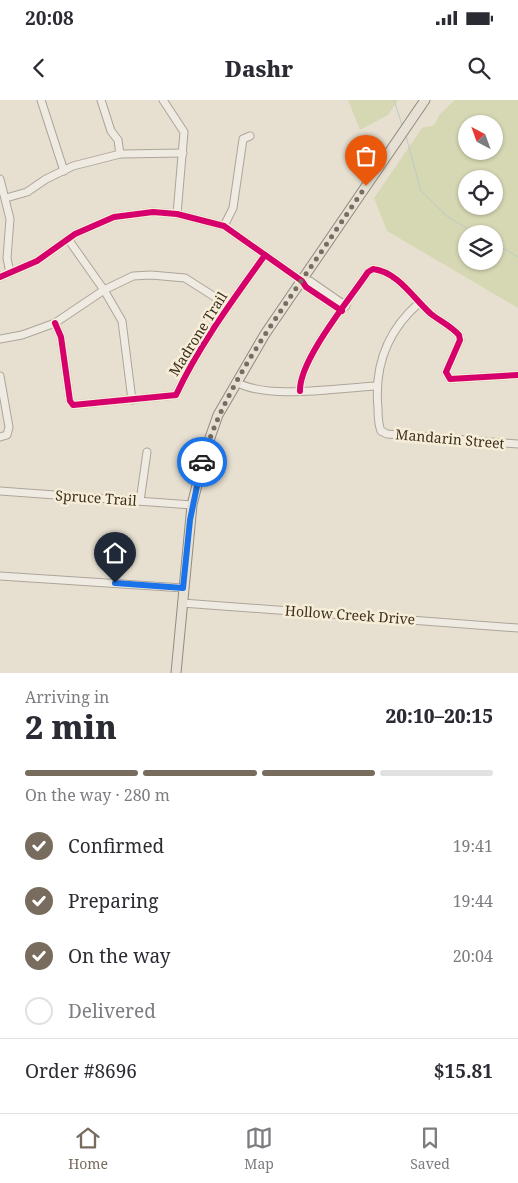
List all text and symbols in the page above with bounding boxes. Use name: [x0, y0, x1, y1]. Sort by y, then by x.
text: 20:08: [25, 5, 74, 31]
text: Dashr: [225, 53, 293, 83]
icon: back: [25, 54, 53, 82]
icon: search: [465, 54, 493, 82]
north arrow: [458, 115, 502, 160]
map controls: [458, 115, 503, 270]
pin: [345, 135, 387, 186]
icon: bag: [352, 142, 380, 170]
button: locate: [458, 170, 503, 215]
button: layers: [458, 225, 503, 270]
street label: Madrone Trail: [164, 287, 231, 379]
street label: Mandarin Street: [395, 424, 505, 453]
courier: [177, 437, 227, 487]
icon: car: [188, 448, 216, 476]
street label: Spruce Trail: [55, 485, 138, 510]
pin: [94, 532, 136, 583]
icon: home: [101, 539, 129, 567]
street label: Hollow Creek Drive: [284, 600, 416, 629]
text: Arriving in: [25, 686, 109, 708]
text: 20:10–20:15: [385, 703, 493, 729]
text: 2 min: [25, 705, 117, 748]
text: On the way · 280 m: [25, 784, 170, 806]
icon: check: [25, 832, 53, 860]
text: Confirmed: [68, 833, 164, 859]
text: 19:41: [453, 835, 493, 857]
icon: check: [25, 887, 53, 915]
text: Preparing: [68, 888, 158, 914]
text: 19:44: [453, 890, 493, 912]
icon: check: [25, 942, 53, 970]
text: On the way: [68, 943, 171, 969]
text: 20:04: [453, 945, 493, 967]
text: Delivered: [68, 998, 156, 1024]
text: Order #8696: [25, 1058, 137, 1084]
text: $15.81: [434, 1058, 493, 1084]
tab: Home: [68, 1124, 108, 1173]
tab: Map: [244, 1124, 274, 1173]
tab: Saved: [410, 1124, 450, 1173]

